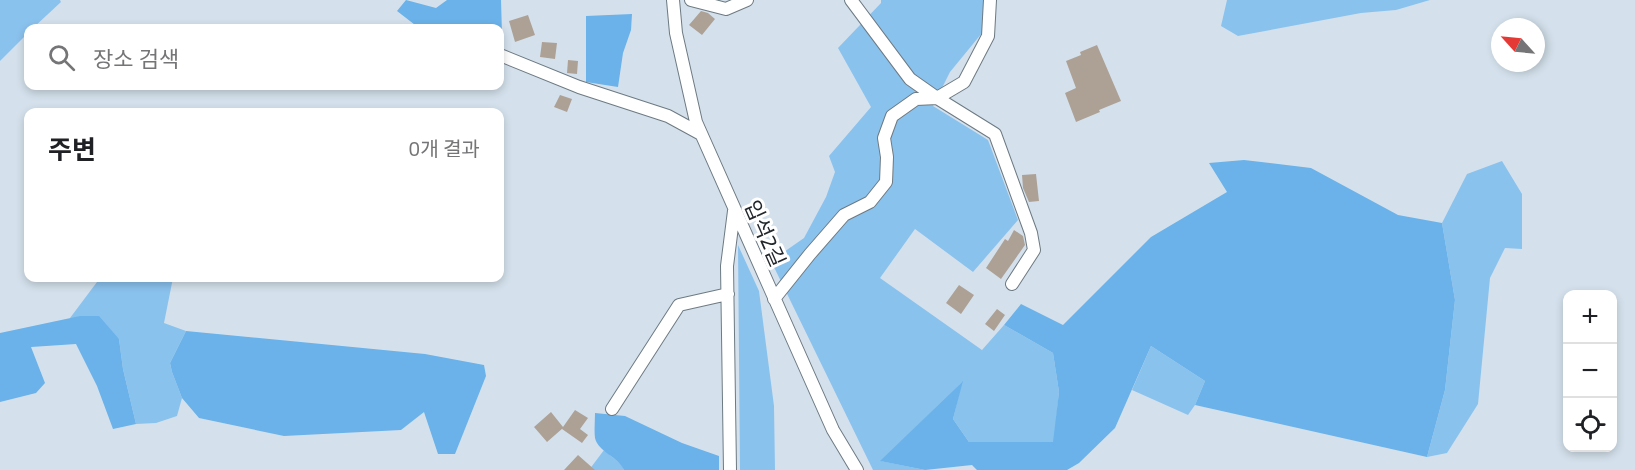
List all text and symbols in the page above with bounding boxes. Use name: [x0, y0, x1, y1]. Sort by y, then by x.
north arrow: [1491, 18, 1545, 72]
search box: [24, 24, 504, 90]
icon: search: [45, 41, 78, 74]
text: 장소 검색: [93, 45, 179, 71]
text: 주변: [48, 133, 96, 164]
text: 0개 결과: [408, 136, 480, 160]
street label: 입석2길: [740, 196, 792, 270]
map controls: [1563, 290, 1617, 452]
button: +: [1563, 290, 1617, 344]
button: −: [1563, 344, 1617, 398]
button: locate: [1563, 398, 1617, 452]

